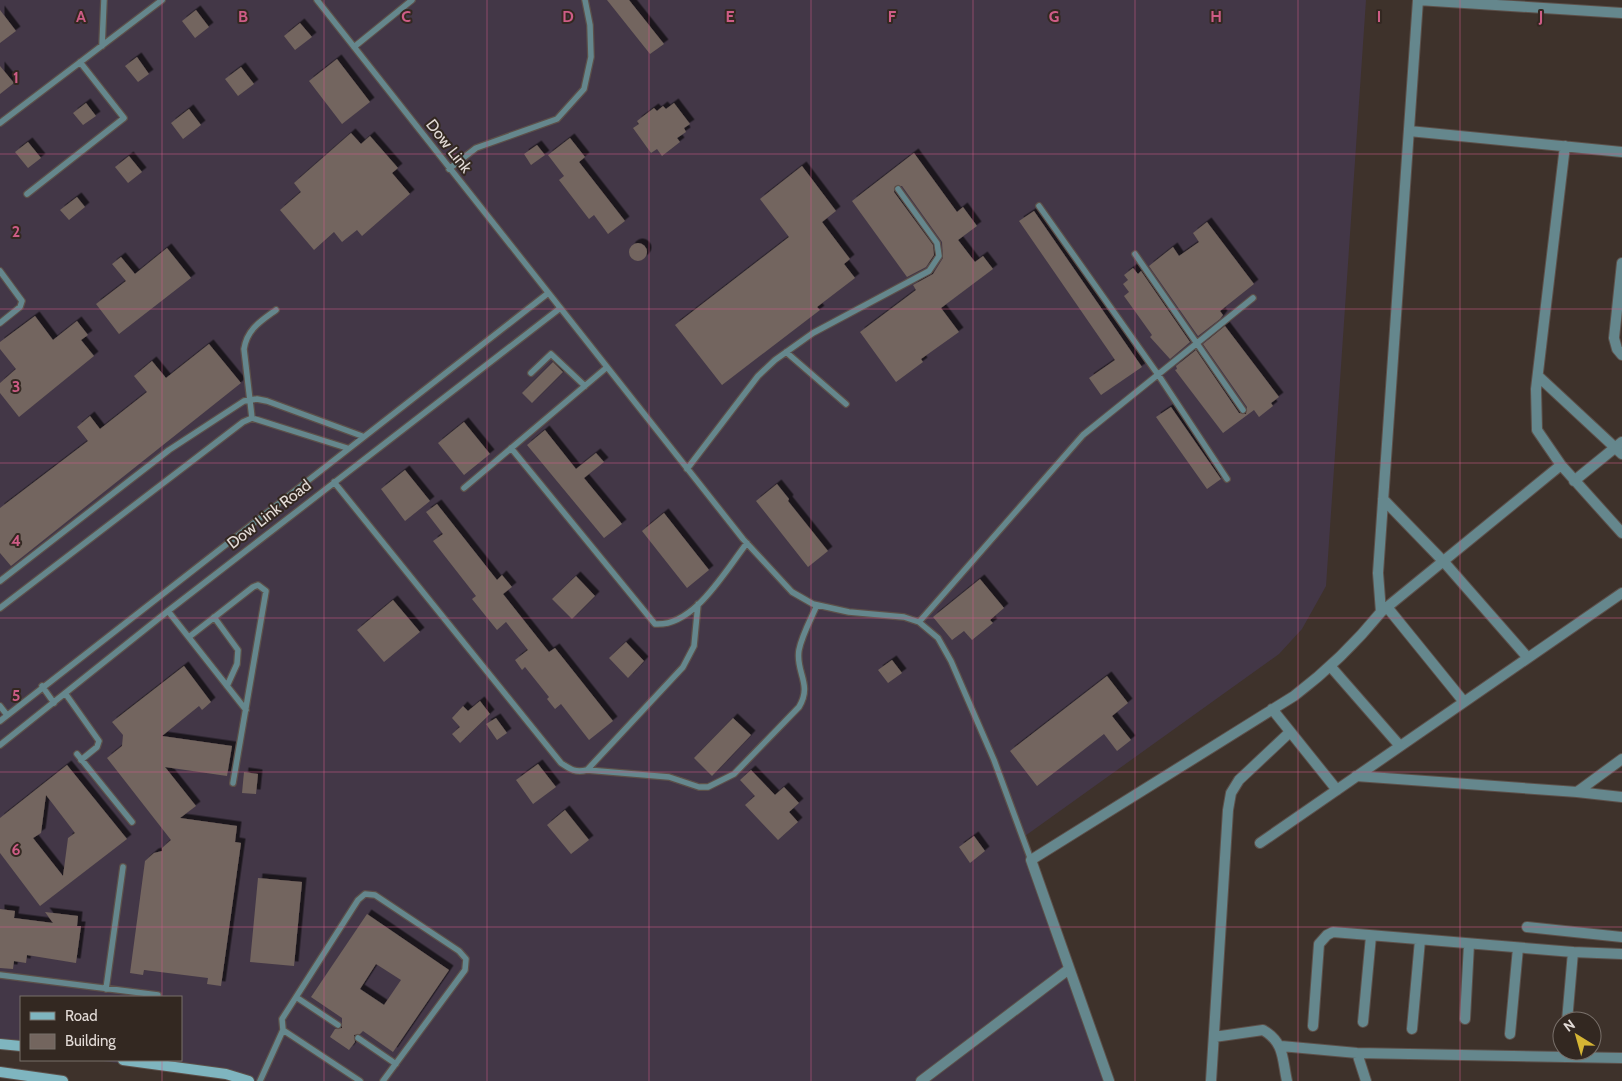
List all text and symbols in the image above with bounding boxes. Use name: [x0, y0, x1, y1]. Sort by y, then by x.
text: A: [76, 7, 86, 26]
text: B: [238, 7, 248, 26]
text: C: [401, 7, 411, 26]
text: D: [562, 7, 574, 26]
text: E: [725, 7, 735, 26]
text: F: [888, 7, 897, 26]
text: G: [1049, 7, 1059, 26]
text: H: [1210, 7, 1222, 26]
text: I: [1377, 7, 1381, 26]
text: J: [1538, 7, 1543, 26]
text: 1: [13, 68, 19, 87]
street label: Dow Link: [422, 115, 476, 177]
text: 2: [12, 222, 20, 241]
text: 3: [12, 377, 20, 396]
street label: Dow Link Road: [223, 475, 315, 553]
text: 4: [11, 531, 21, 550]
text: 5: [12, 686, 20, 705]
text: 6: [12, 840, 21, 859]
legend: [20, 996, 182, 1061]
text: Road: [65, 1007, 98, 1025]
north arrow: [1552, 1011, 1602, 1061]
text: N: [1560, 1015, 1579, 1036]
text: Building: [65, 1032, 116, 1050]

